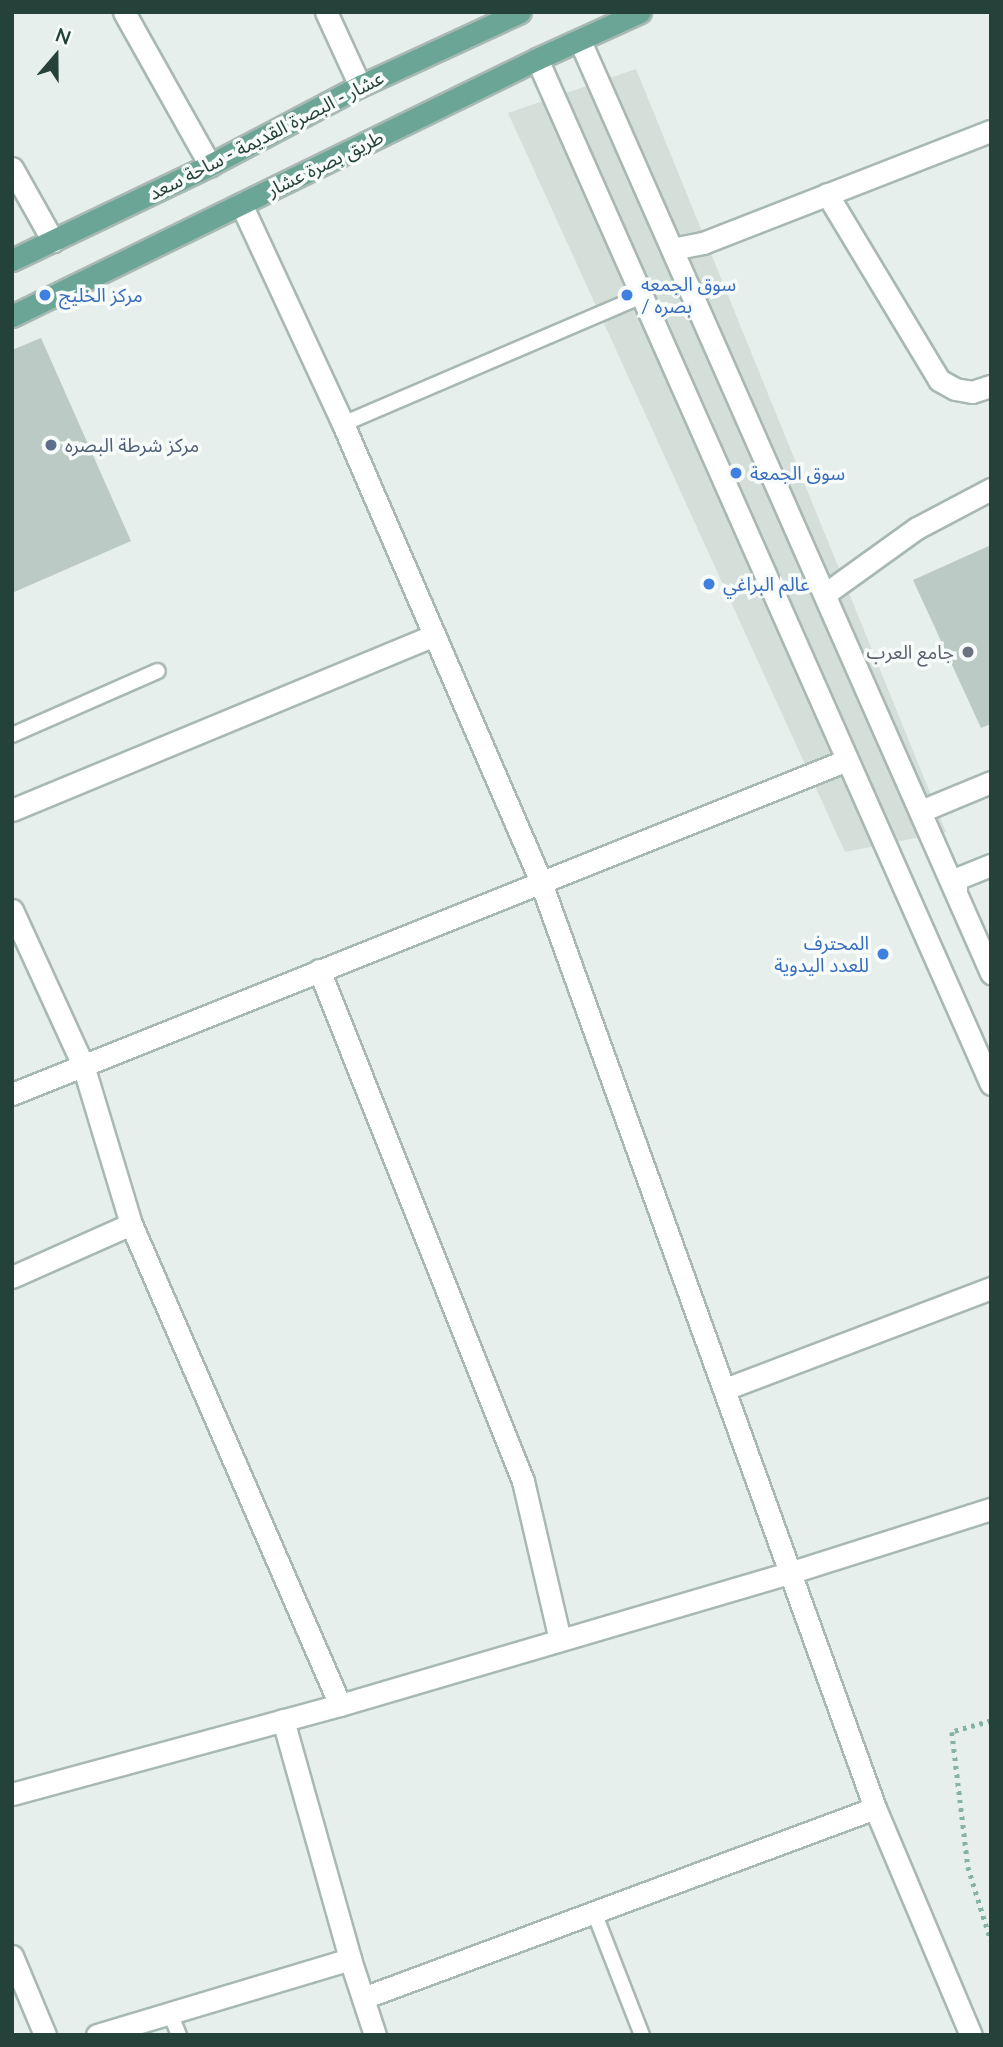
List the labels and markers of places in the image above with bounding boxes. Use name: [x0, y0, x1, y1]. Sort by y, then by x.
place label: سوق الجمعه / بصره: [641, 273, 736, 317]
place label: مركز الخليج: [59, 284, 143, 306]
marker: مركز الخليج: [37, 287, 53, 303]
marker: سوق الجمعه / بصره: [619, 287, 635, 303]
place label: مركز شرطة البصره: [65, 434, 199, 456]
marker: مركز شرطة البصره: [43, 437, 59, 453]
place label: سوق الجمعة: [750, 462, 845, 484]
marker: سوق الجمعة: [728, 465, 744, 481]
place label: عالم البراغي: [723, 573, 810, 595]
marker: عالم البراغي: [701, 576, 717, 592]
place label: جامع العرب: [867, 641, 954, 663]
marker: جامع العرب: [960, 644, 976, 660]
place label: المحترف للعدد اليدوية: [774, 932, 869, 976]
marker: المحترف للعدد اليدوية: [875, 946, 891, 962]

